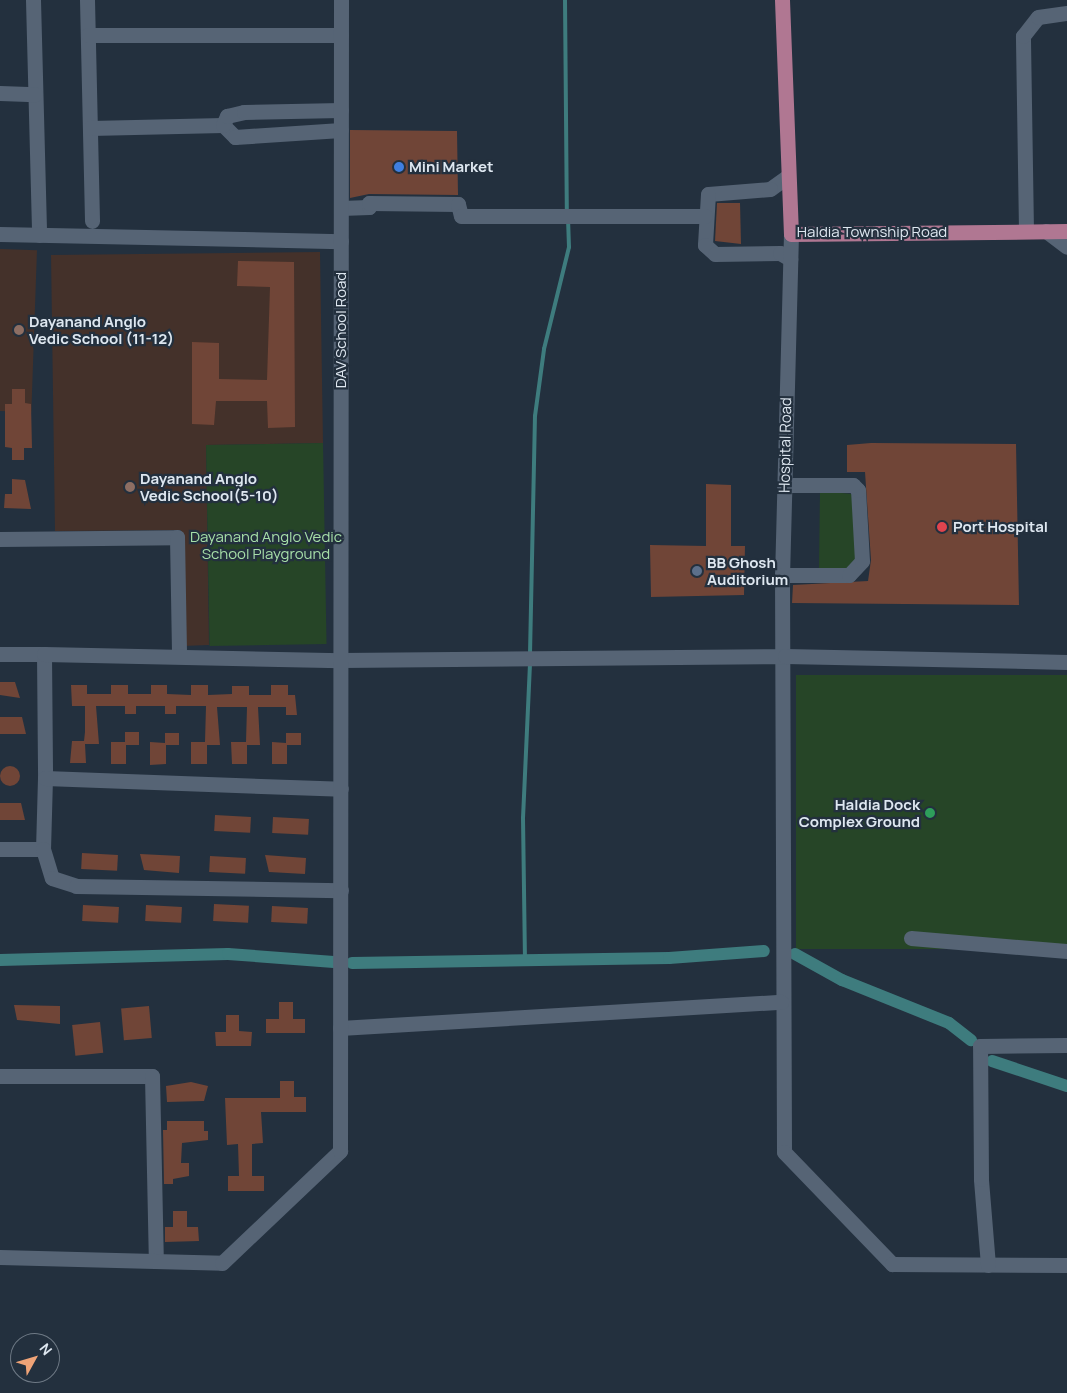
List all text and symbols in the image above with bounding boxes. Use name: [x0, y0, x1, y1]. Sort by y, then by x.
place label: Mini Market: [409, 158, 494, 176]
marker: Mini Market: [393, 161, 405, 173]
street label: Haldia Township Road: [797, 223, 947, 241]
street label: DAV School Road: [332, 272, 350, 388]
place label: Dayanand Anglo Vedic School (11-12): [29, 312, 174, 347]
marker: Dayanand Anglo Vedic School (11-12): [13, 324, 25, 336]
street label: Hospital Road: [775, 397, 795, 493]
place label: Dayanand Anglo Vedic School(5-10): [140, 469, 279, 504]
marker: Dayanand Anglo Vedic School(5-10): [124, 481, 136, 493]
place label: Port Hospital: [953, 518, 1048, 536]
marker: Port Hospital: [935, 520, 949, 534]
park label: Dayanand Anglo Vedic School Playground: [190, 527, 342, 562]
place label: BB Ghosh Auditorium: [707, 553, 788, 588]
marker: BB Ghosh Auditorium: [691, 565, 703, 577]
place label: Haldia Dock Complex Ground: [799, 795, 920, 830]
marker: Haldia Dock Complex Ground: [924, 807, 936, 819]
north arrow: [10, 1333, 60, 1383]
text: N: [36, 1339, 57, 1359]

